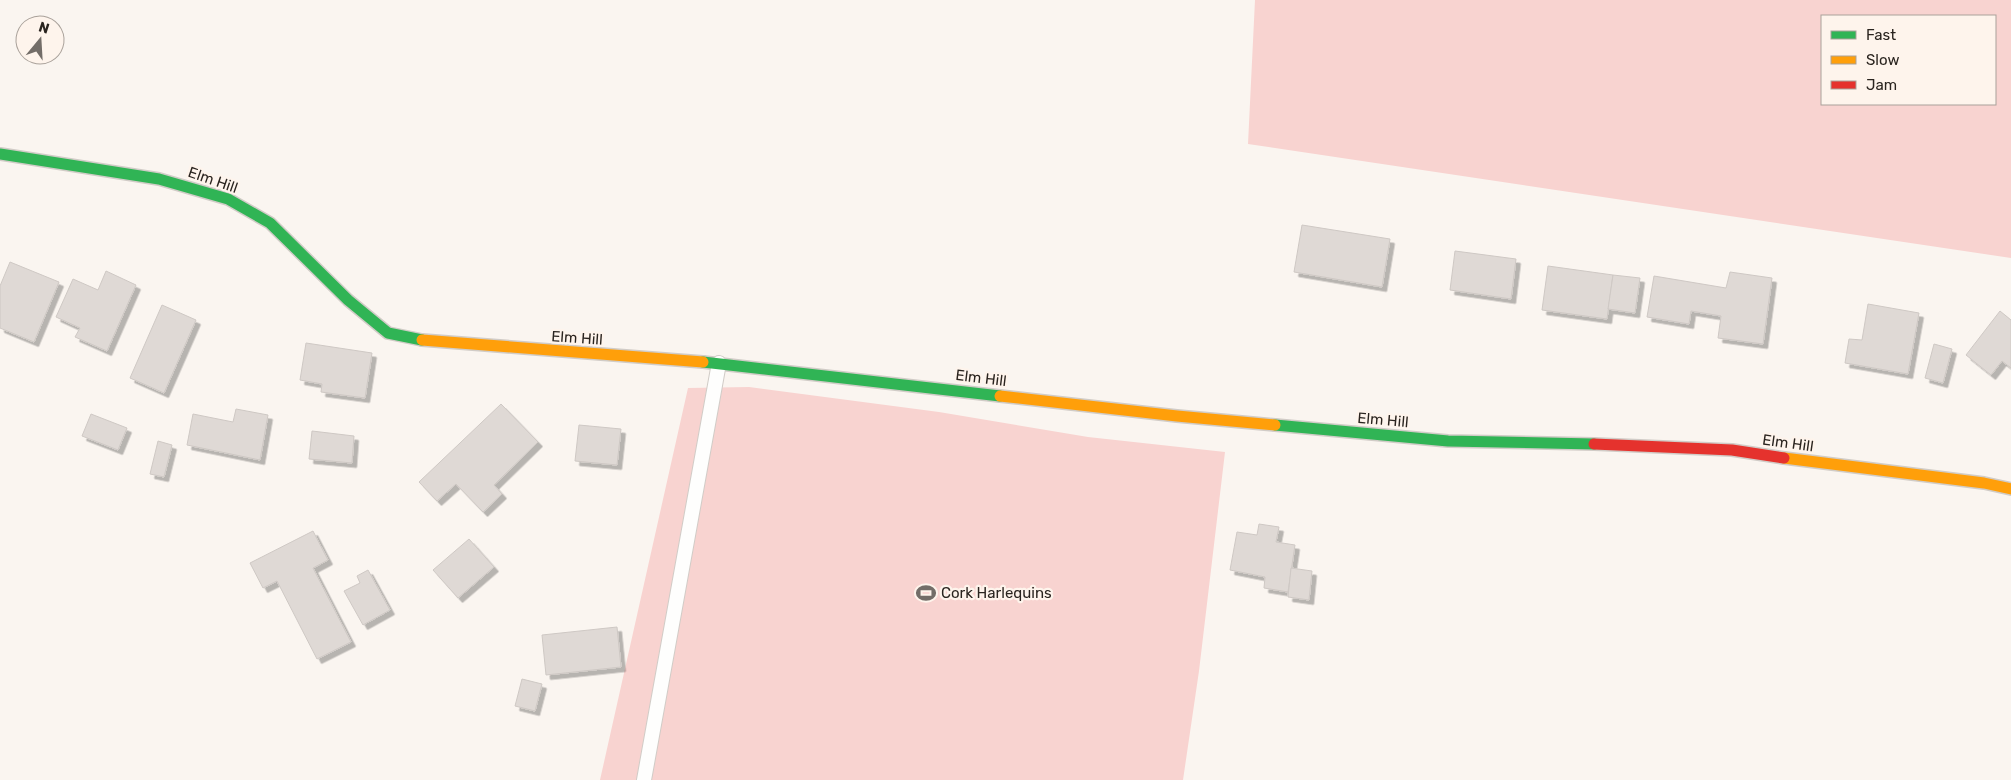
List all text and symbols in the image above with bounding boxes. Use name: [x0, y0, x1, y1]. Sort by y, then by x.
north arrow: [15, 15, 65, 65]
legend: [1821, 15, 1996, 105]
text: N: [36, 18, 51, 38]
text: Fast: [1866, 26, 1896, 44]
text: Slow: [1866, 51, 1899, 69]
text: Jam: [1866, 76, 1897, 94]
street label: Elm Hill: [186, 163, 240, 197]
street label: Elm Hill: [551, 327, 603, 349]
street label: Elm Hill: [954, 366, 1008, 390]
street label: Elm Hill: [1357, 409, 1409, 431]
street label: Elm Hill: [1761, 431, 1815, 455]
sports icon: Cork Harlequins: [915, 582, 937, 604]
place label: Cork Harlequins: [941, 584, 1052, 602]

